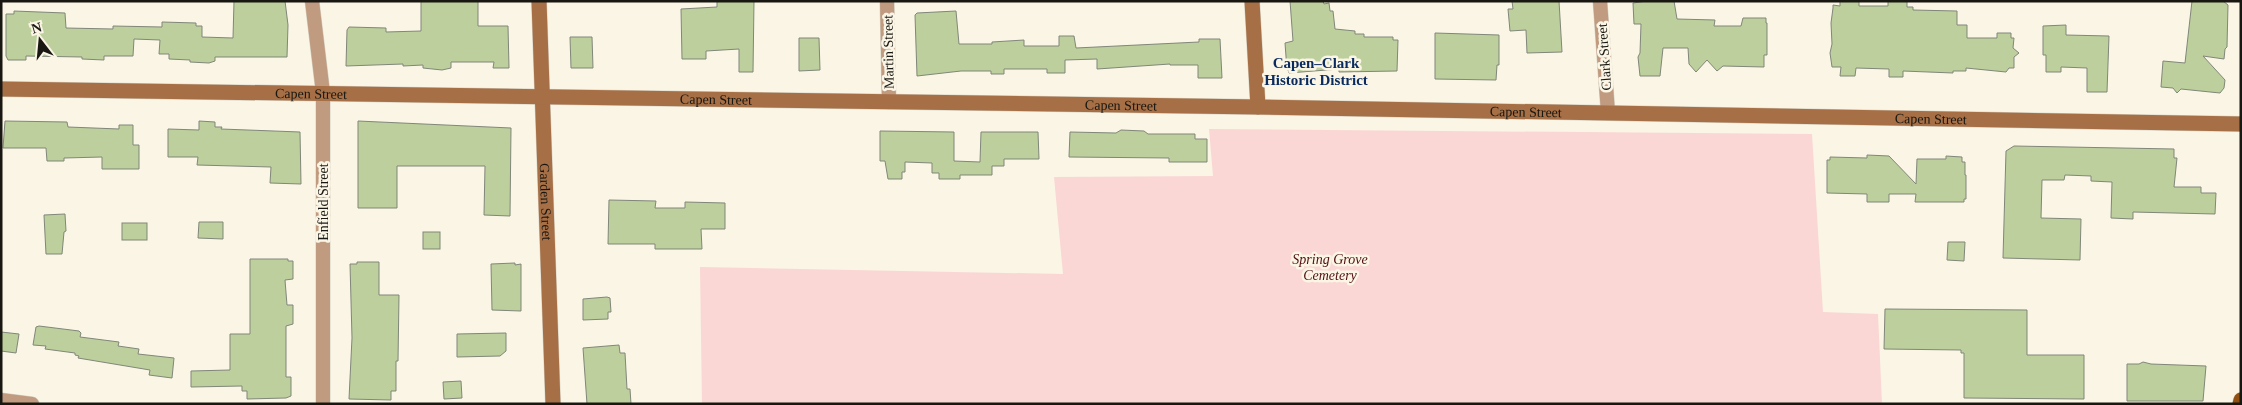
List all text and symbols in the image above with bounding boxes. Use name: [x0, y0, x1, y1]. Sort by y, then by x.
north arrow: [15, 15, 65, 65]
street label: Martin Street: [880, 15, 897, 89]
text: N: [30, 19, 43, 37]
street label: Clark Street: [1595, 23, 1614, 91]
district label: Capen–Clark Historic District: [1264, 55, 1368, 88]
street label: Capen Street: [275, 86, 347, 102]
street label: Capen Street: [680, 92, 752, 108]
street label: Capen Street: [1085, 98, 1157, 114]
street label: Capen Street: [1490, 104, 1562, 120]
street label: Capen Street: [1895, 111, 1967, 127]
street label: Enfield Street: [316, 163, 331, 241]
street label: Garden Street: [537, 163, 554, 241]
park label: Spring Grove Cemetery: [1292, 252, 1368, 283]

